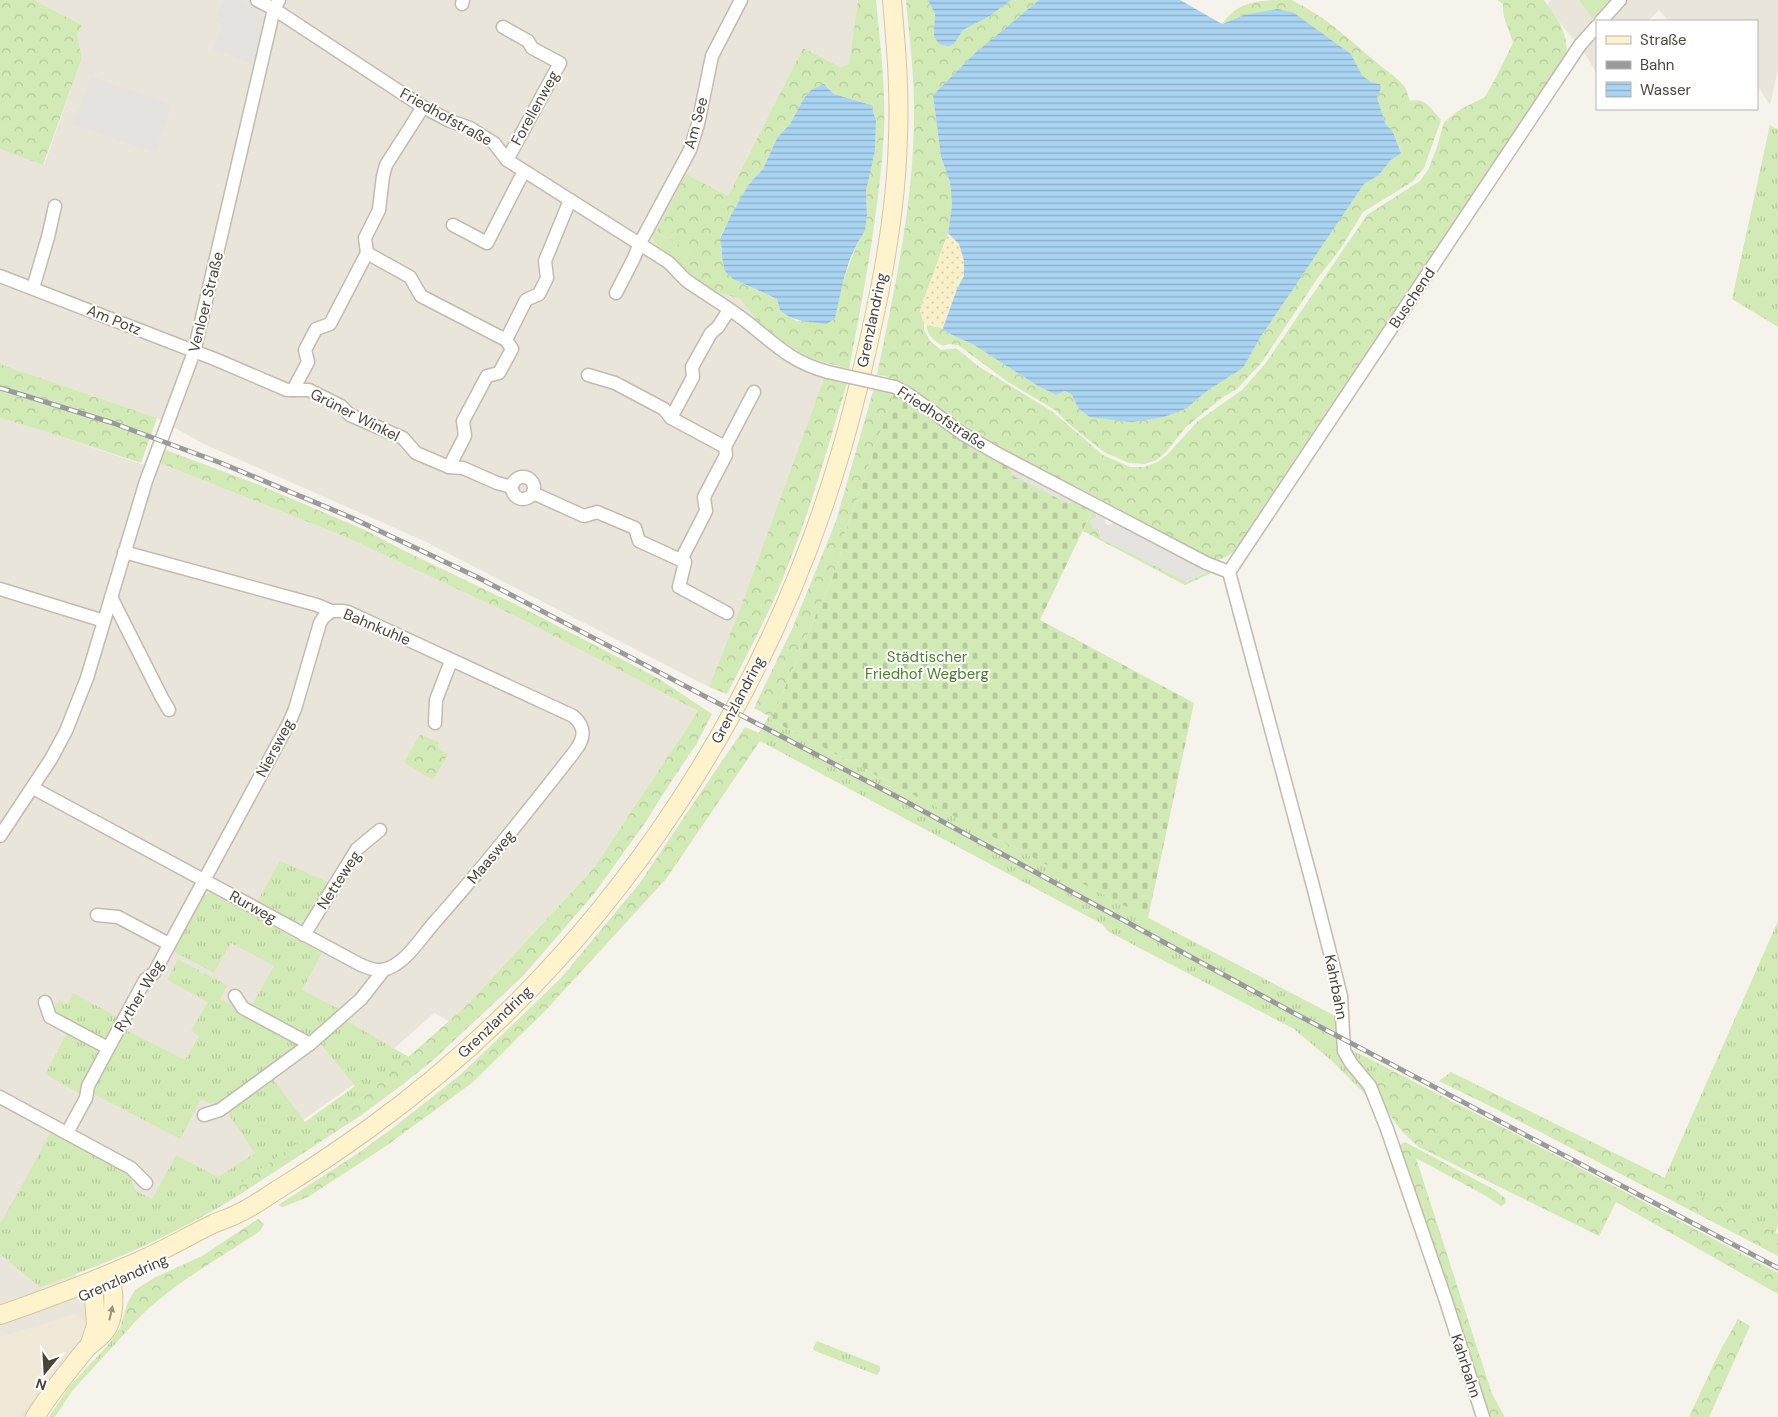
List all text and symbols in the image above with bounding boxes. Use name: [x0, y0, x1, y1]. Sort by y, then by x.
legend: [1596, 20, 1758, 110]
text: Straße: [1640, 30, 1687, 50]
text: Bahn: [1640, 55, 1674, 75]
street label: Forellenweg: [506, 67, 564, 149]
text: Wasser: [1640, 80, 1692, 100]
street label: Friedhofstraße: [396, 83, 496, 151]
street label: Am See: [679, 95, 713, 151]
street label: Venloer Straße: [184, 250, 228, 354]
street label: Buschend: [1384, 264, 1440, 332]
street label: Grenzlandring: [852, 271, 892, 369]
street label: Am Potz: [84, 300, 144, 340]
street label: Friedhofstraße: [894, 382, 990, 454]
street label: Grüner Winkel: [307, 384, 403, 446]
street label: Bahnkuhle: [340, 604, 414, 650]
park label: Städtischer Friedhof Wegberg: [865, 647, 989, 684]
street label: Grenzlandring: [707, 653, 769, 747]
street label: Niersweg: [251, 715, 299, 781]
street label: Maasweg: [463, 826, 519, 888]
street label: Netteweg: [313, 847, 365, 913]
street label: Rurweg: [226, 886, 280, 928]
street label: Kahrbahn: [1320, 953, 1352, 1021]
street label: Ryther Weg: [110, 956, 168, 1036]
street label: Grenzlandring: [453, 981, 537, 1063]
street label: Grenzlandring: [75, 1249, 171, 1307]
one-way arrow: [107, 1306, 115, 1321]
street label: Kahrbahn: [1446, 1332, 1486, 1400]
north arrow: [20, 1347, 70, 1397]
text: N: [33, 1374, 49, 1395]

